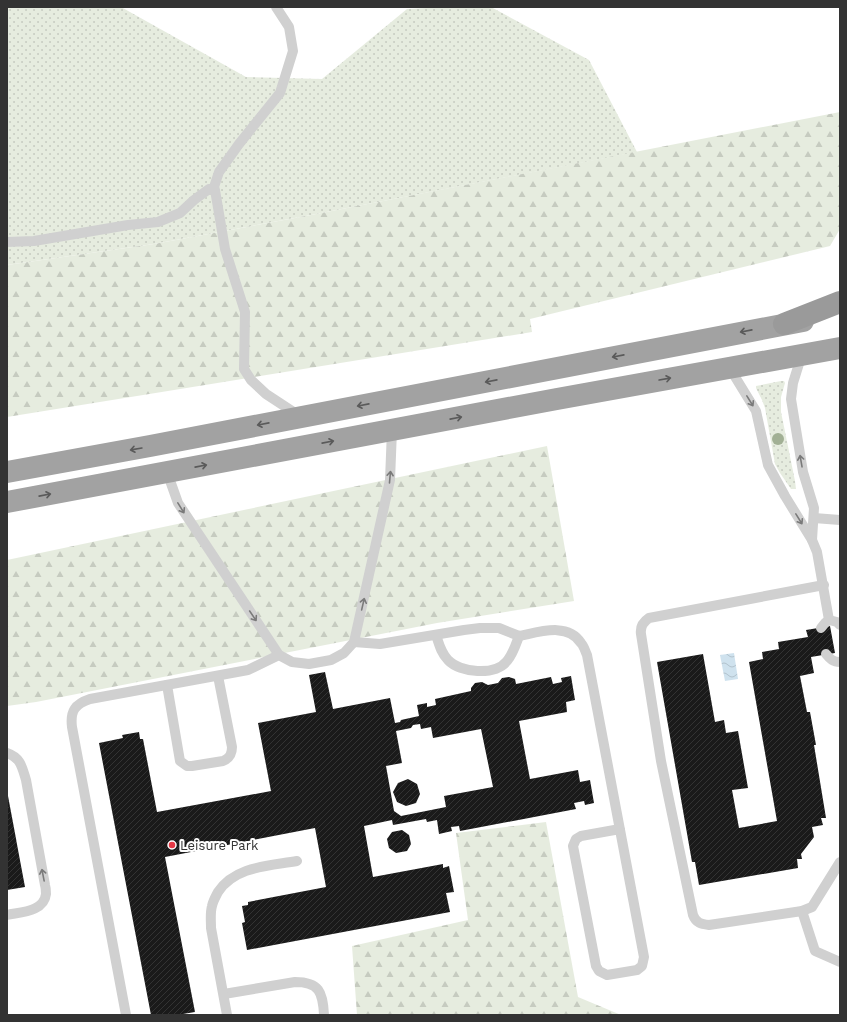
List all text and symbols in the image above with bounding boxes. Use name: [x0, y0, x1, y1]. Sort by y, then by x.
one-way arrow: [740, 328, 753, 336]
one-way arrow: [612, 352, 625, 360]
one-way arrow: [658, 375, 671, 383]
one-way arrow: [485, 377, 498, 385]
one-way arrow: [745, 395, 754, 406]
one-way arrow: [357, 401, 370, 409]
one-way arrow: [449, 414, 462, 422]
one-way arrow: [257, 421, 270, 429]
one-way arrow: [322, 438, 335, 446]
one-way arrow: [130, 445, 143, 453]
one-way arrow: [797, 455, 805, 468]
one-way arrow: [194, 461, 207, 469]
one-way arrow: [387, 471, 394, 484]
one-way arrow: [38, 491, 51, 499]
one-way arrow: [178, 502, 186, 514]
one-way arrow: [795, 513, 803, 524]
one-way arrow: [359, 598, 367, 611]
one-way arrow: [249, 611, 257, 622]
place label: Leisure Park: [180, 838, 259, 853]
marker: Leisure Park: [167, 840, 177, 850]
one-way arrow: [39, 869, 47, 882]

